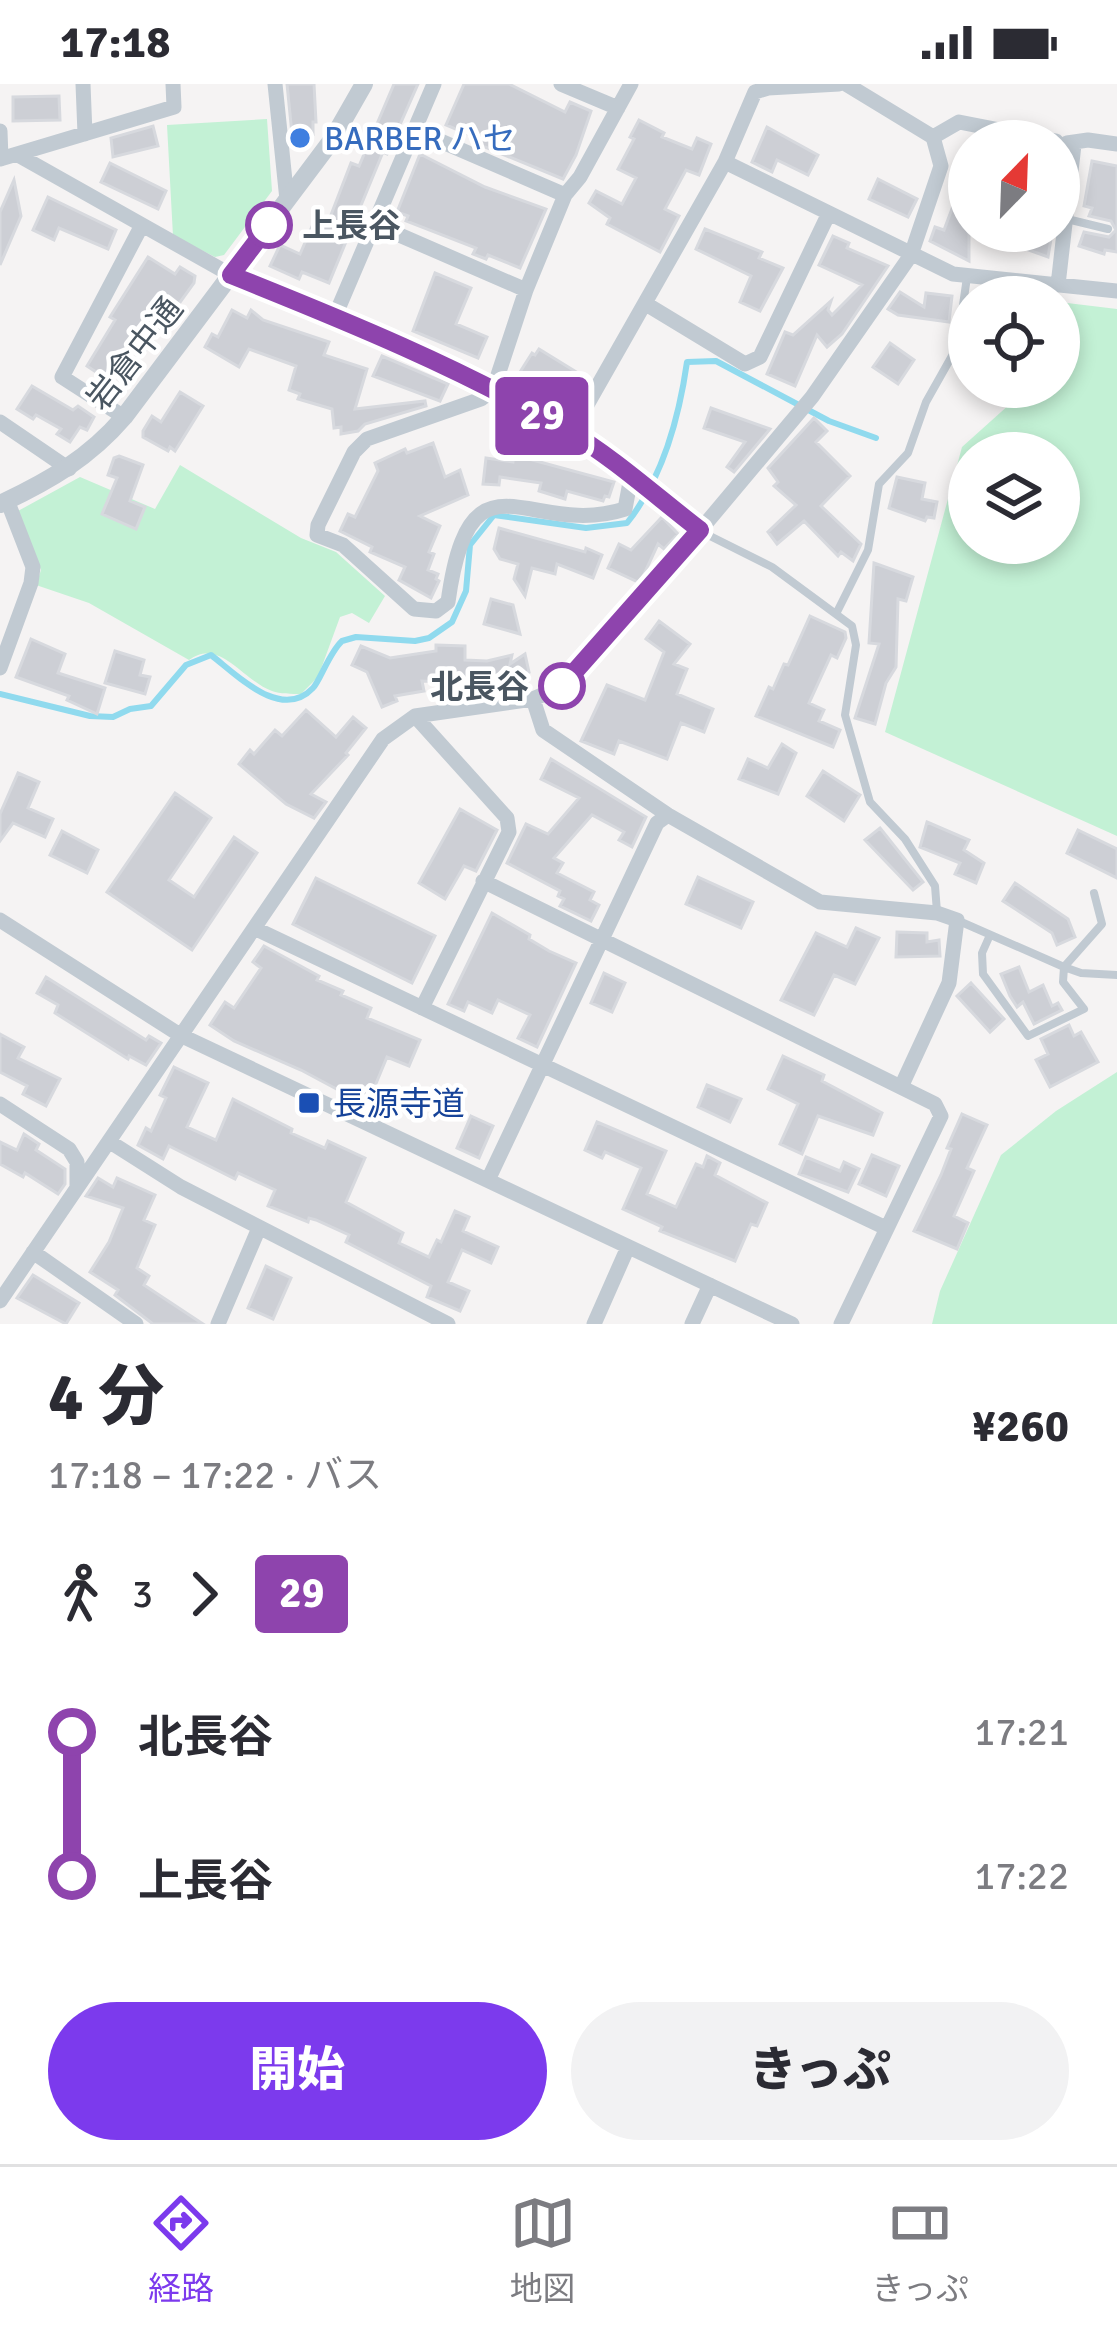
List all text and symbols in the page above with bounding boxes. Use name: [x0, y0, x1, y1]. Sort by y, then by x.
text: 17:18: [60, 15, 170, 70]
place label: BARBER ハセ: [324, 119, 516, 160]
north arrow: [948, 120, 1080, 252]
map controls: [948, 120, 1080, 564]
marker: BARBER ハセ: [287, 125, 313, 151]
marker: 上長谷: [247, 203, 291, 247]
place label: 上長谷: [302, 206, 401, 247]
button: locate: [948, 276, 1080, 408]
street label: 岩倉中通: [78, 289, 192, 419]
line badge: 29: [488, 377, 596, 455]
text: 29: [519, 390, 565, 441]
button: layers: [948, 432, 1080, 564]
marker: 北長谷: [540, 664, 584, 708]
place label: 北長谷: [430, 667, 529, 708]
place label: 長源寺道: [333, 1084, 465, 1125]
marker: 長源寺道: [296, 1090, 322, 1116]
text: 4 分: [48, 1357, 164, 1438]
text: ¥260: [972, 1399, 1069, 1454]
text: 17:18 – 17:22 · バス: [48, 1451, 382, 1499]
icon: walk: [48, 1561, 114, 1627]
icon: forward: [171, 1561, 237, 1627]
text: 29: [279, 1568, 324, 1619]
text: 3: [132, 1570, 153, 1618]
text: 17:21: [974, 1708, 1069, 1756]
text: 北長谷: [138, 1710, 273, 1765]
text: 17:22: [974, 1852, 1069, 1900]
text: 上長谷: [138, 1854, 273, 1909]
button: 開始: [48, 2002, 547, 2140]
button: きっぷ: [571, 2002, 1069, 2140]
tab: 経路: [148, 2190, 214, 2310]
tab: 地図: [510, 2190, 576, 2310]
tab: きっぷ: [871, 2190, 969, 2310]

